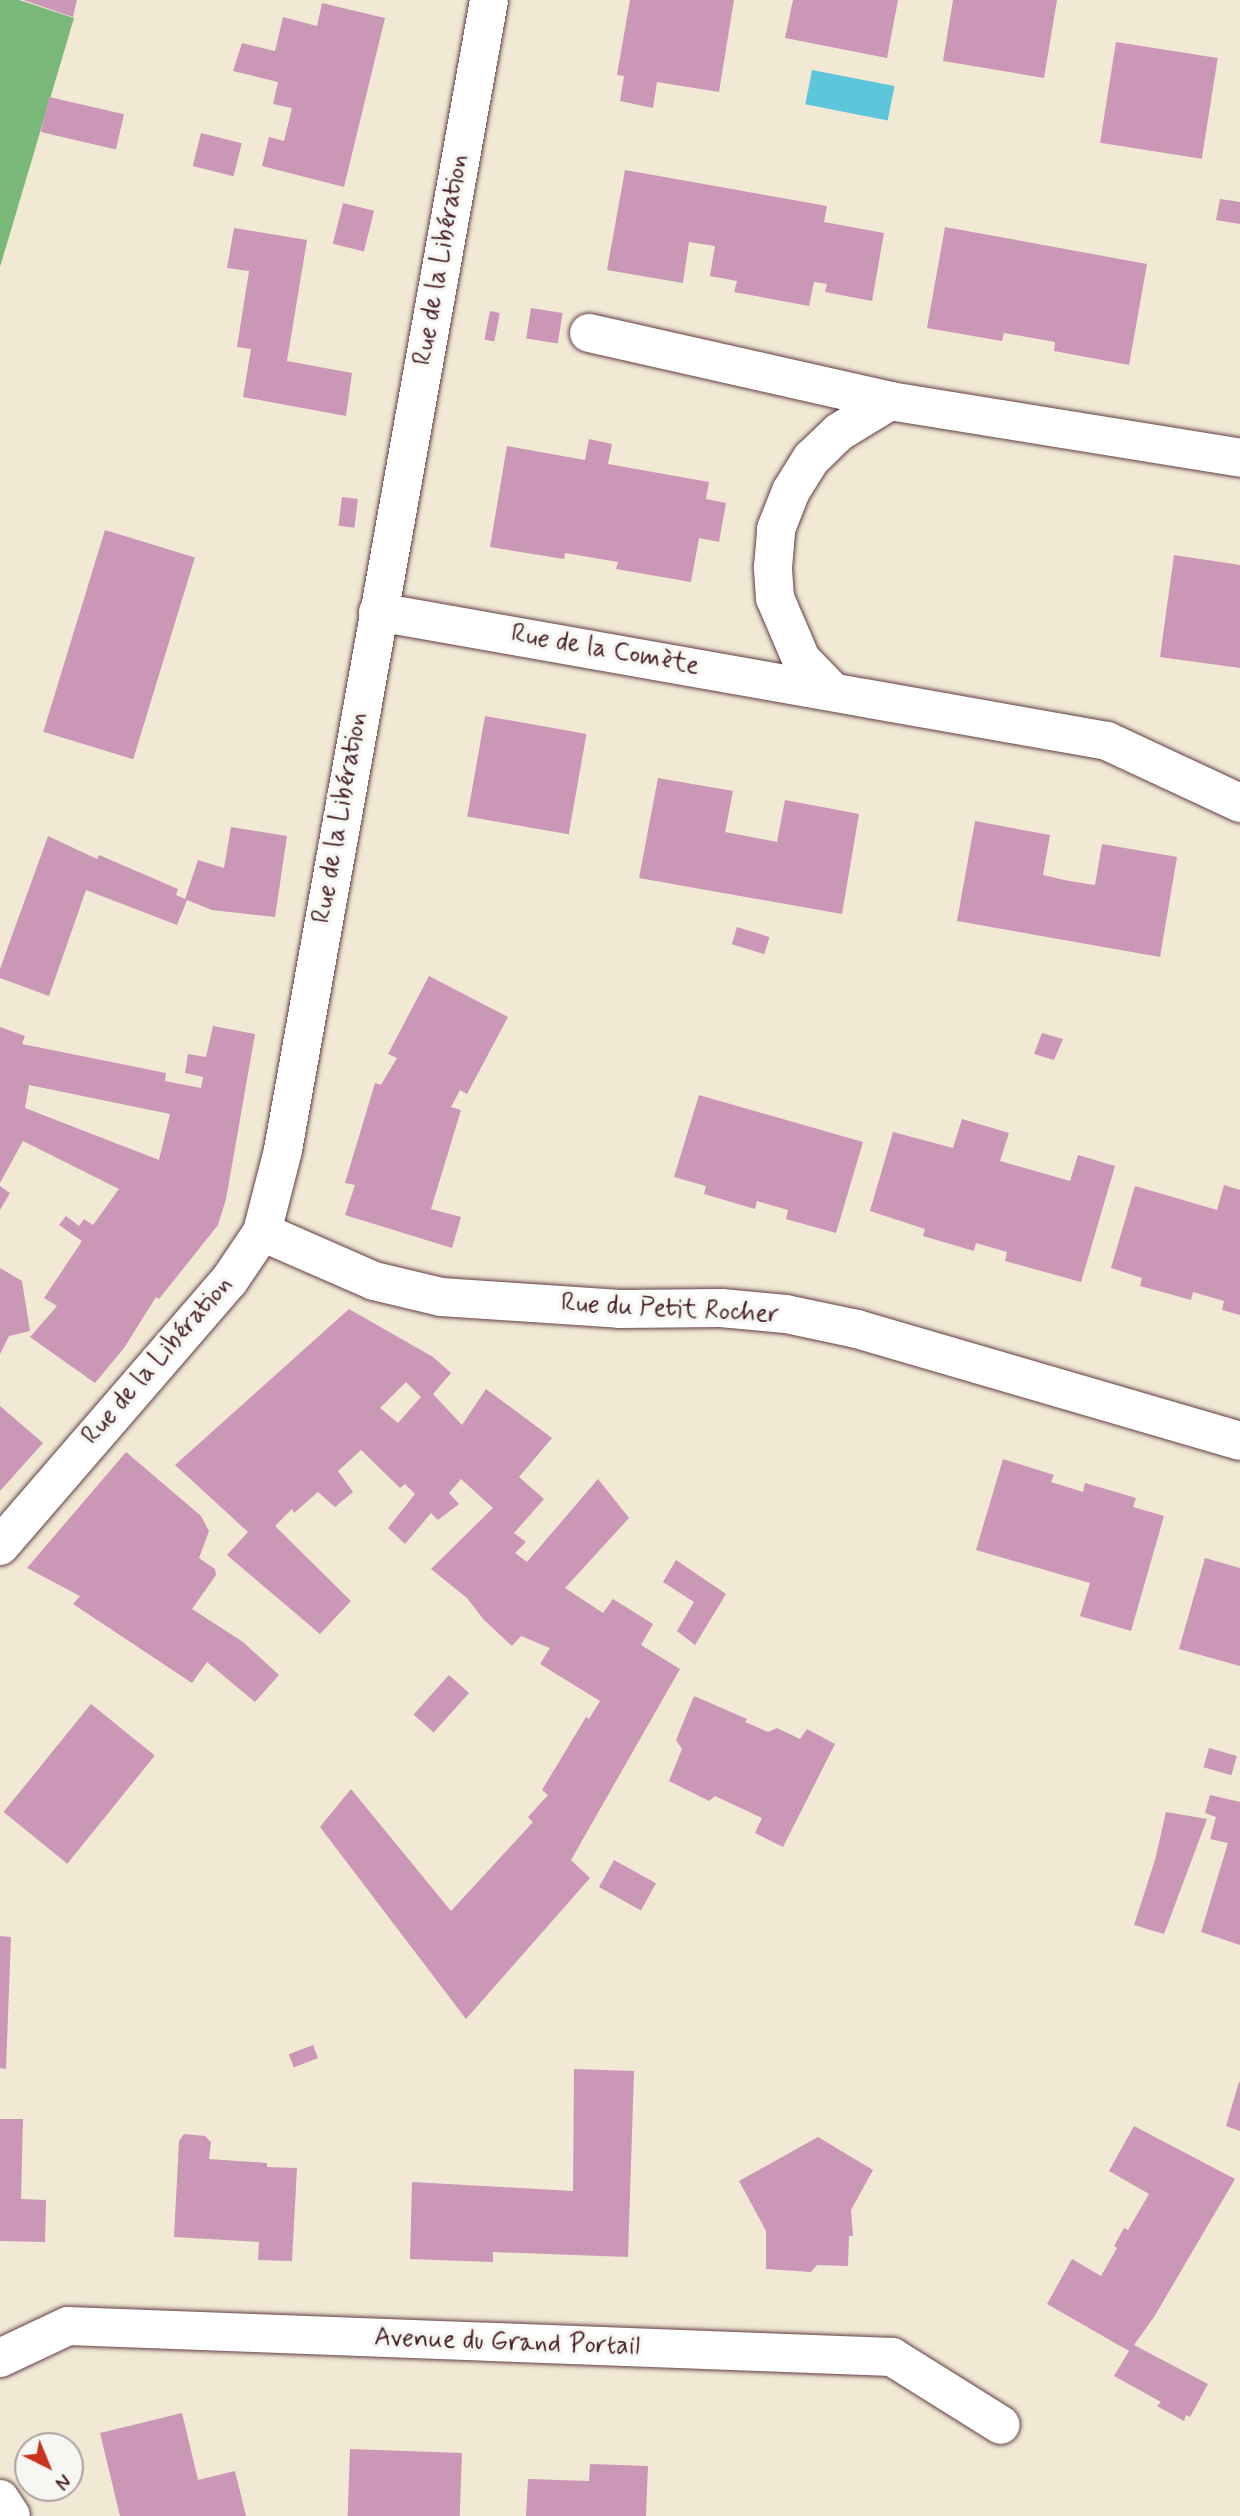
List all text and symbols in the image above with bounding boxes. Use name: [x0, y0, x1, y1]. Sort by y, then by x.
street label: Rue de la Libération: [408, 150, 476, 370]
street label: Rue de la Comète: [505, 618, 705, 684]
street label: Rue de la Libération: [307, 708, 375, 928]
street label: Rue de la Libération: [75, 1269, 241, 1453]
street label: Rue du Petit Rocher: [561, 1289, 779, 1331]
street label: Avenue du Grand Portail: [371, 2323, 643, 2363]
north arrow: [14, 2432, 84, 2502]
text: N: [49, 2468, 75, 2495]

